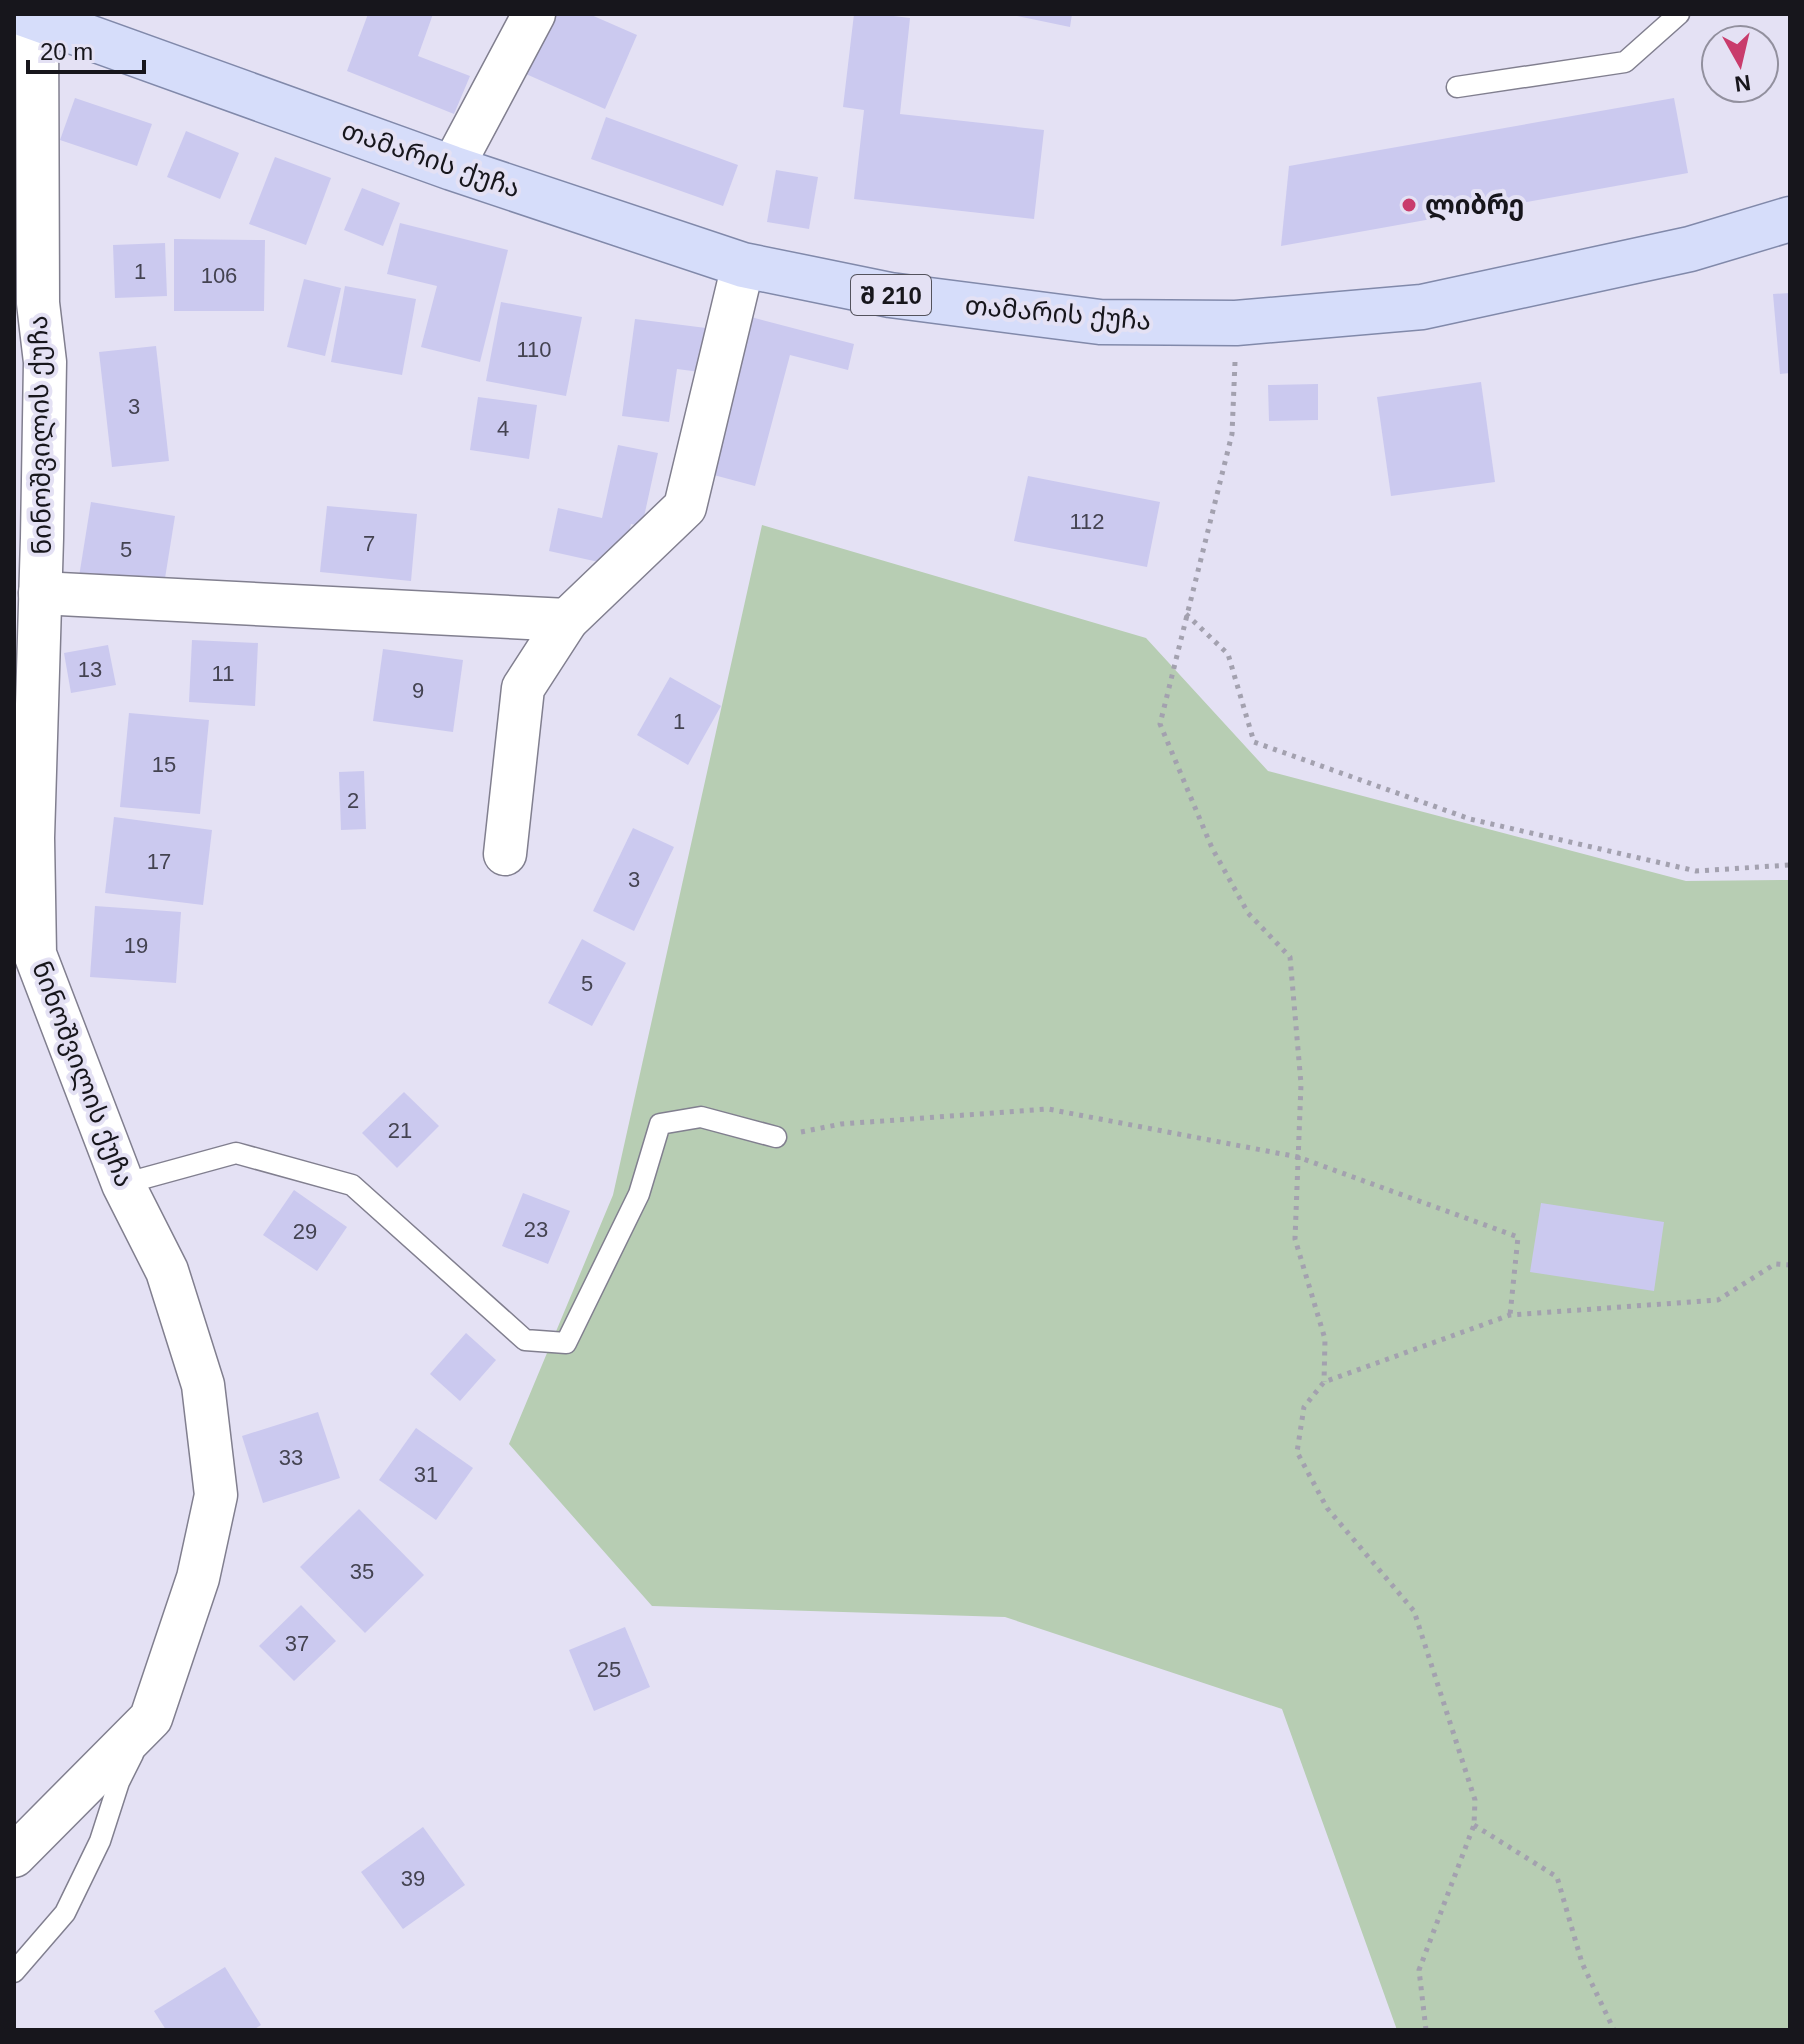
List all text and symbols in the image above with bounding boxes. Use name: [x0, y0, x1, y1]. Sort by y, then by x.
scale bar: [28, 24, 144, 74]
north arrow: [1700, 24, 1780, 104]
text: 20 m: [40, 38, 93, 65]
text: N: [1733, 70, 1752, 97]
street label: თამარის ქუჩა: [338, 114, 524, 204]
place label: ლიბრე: [1425, 190, 1524, 221]
marker: ლიბრე: [1400, 196, 1418, 214]
house number: 1: [134, 259, 146, 284]
house number: 106: [201, 263, 237, 288]
road number: შ 210: [851, 275, 931, 315]
street label: თამარის ქუჩა: [964, 290, 1152, 336]
street label: ნინოშვილის ქუჩა: [23, 315, 58, 555]
house number: 110: [516, 337, 552, 362]
house number: 3: [128, 394, 140, 419]
house number: 4: [497, 416, 509, 441]
house number: 112: [1069, 509, 1105, 534]
house number: 7: [363, 531, 375, 556]
house number: 5: [120, 537, 132, 562]
house number: 13: [78, 657, 102, 682]
house number: 11: [212, 661, 234, 686]
house number: 9: [412, 678, 424, 703]
house number: 1: [673, 709, 685, 734]
house number: 15: [152, 752, 176, 777]
house number: 2: [347, 788, 359, 813]
house number: 17: [147, 849, 171, 874]
house number: 3: [628, 867, 640, 892]
house number: 19: [124, 933, 148, 958]
street label: ნინოშვილის ქუჩა: [25, 957, 140, 1191]
house number: 5: [581, 971, 593, 996]
house number: 21: [388, 1118, 412, 1143]
house number: 23: [524, 1217, 548, 1242]
house number: 29: [293, 1219, 317, 1244]
house number: 33: [279, 1445, 303, 1470]
house number: 31: [414, 1462, 438, 1487]
house number: 35: [350, 1559, 374, 1584]
house number: 37: [285, 1631, 309, 1656]
house number: 25: [597, 1657, 621, 1682]
house number: 39: [401, 1866, 425, 1891]

